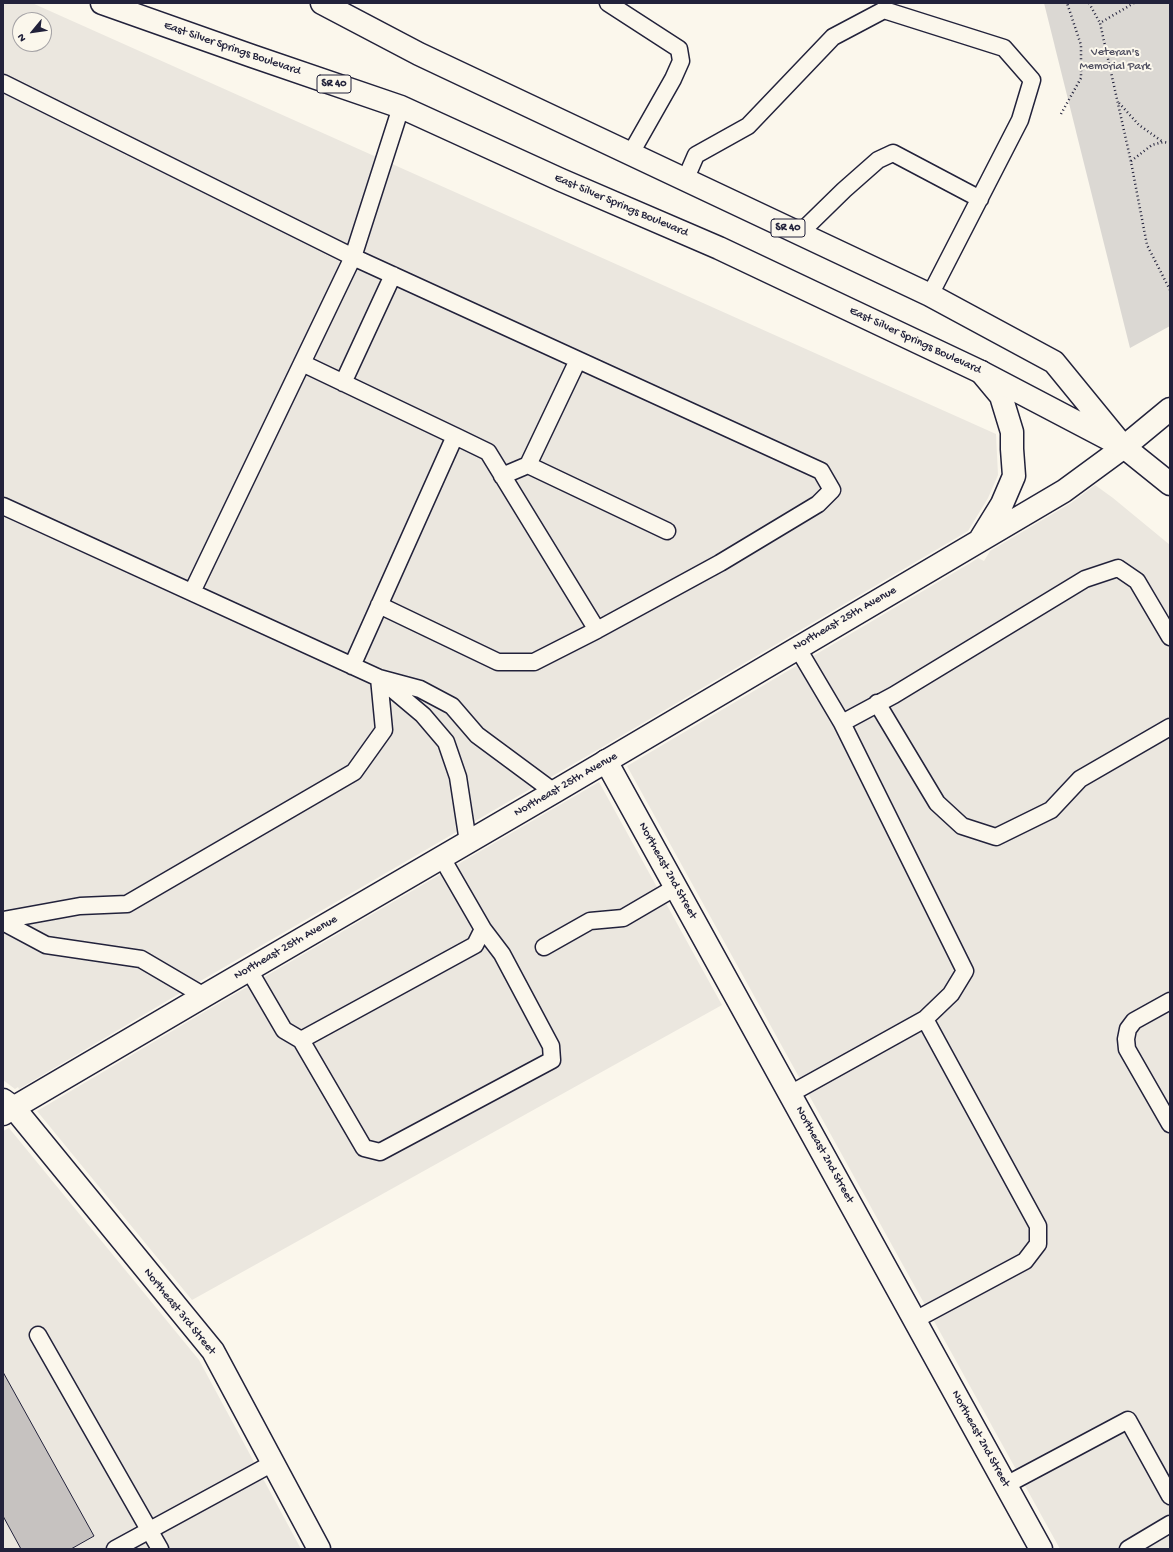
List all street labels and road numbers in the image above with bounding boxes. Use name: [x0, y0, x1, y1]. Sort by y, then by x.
street label: East Silver Springs Boulevard: [162, 19, 302, 79]
road number: SR 40: [317, 75, 351, 93]
street label: East Silver Springs Boulevard: [552, 171, 690, 241]
road number: SR 40: [771, 219, 805, 237]
street label: East Silver Springs Boulevard: [847, 304, 983, 378]
street label: Northeast 25th Avenue: [791, 583, 899, 655]
street label: Northeast 25th Avenue: [512, 749, 620, 821]
street label: Northeast 2nd Street: [634, 820, 700, 922]
street label: Northeast 25th Avenue: [232, 912, 340, 984]
street label: Northeast 2nd Street: [791, 1104, 857, 1206]
street label: Northeast 3rd Street: [140, 1266, 218, 1358]
street label: Northeast 2nd Street: [947, 1388, 1013, 1490]

